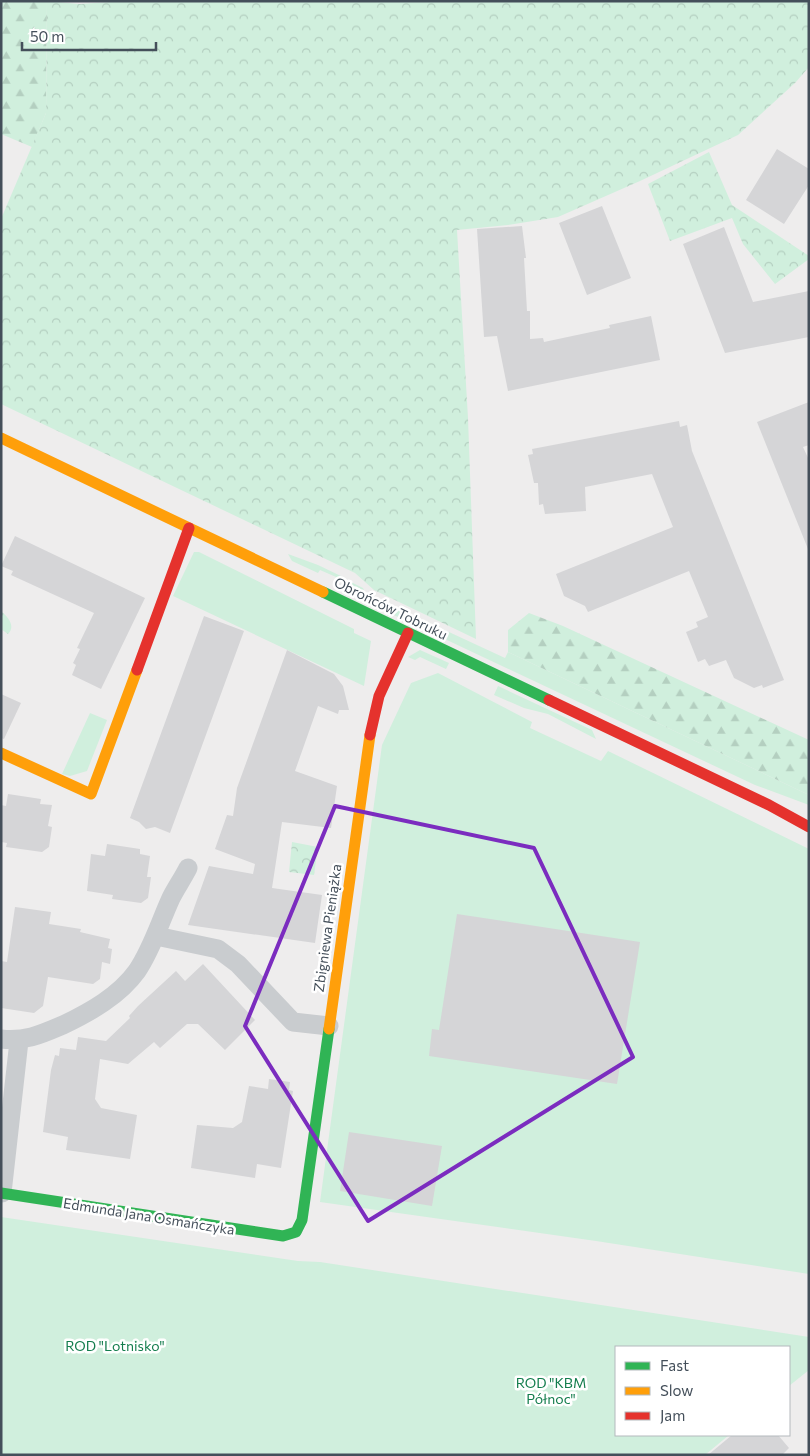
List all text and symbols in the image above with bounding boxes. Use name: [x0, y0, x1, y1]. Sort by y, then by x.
scale bar: [22, 20, 156, 52]
text: 50 m: [30, 27, 64, 45]
street label: Obrońców Tobruku: [332, 573, 450, 643]
street label: Zbigniewa Pieniążka: [310, 863, 344, 993]
street label: Edmunda Jana Osmańczyka: [62, 1194, 236, 1238]
park label: ROD "Lotnisko": [65, 1337, 165, 1354]
legend: [615, 1346, 790, 1436]
text: Fast: [660, 1356, 689, 1374]
park label: ROD "KBM Północ": [516, 1374, 586, 1407]
text: Slow: [660, 1381, 693, 1399]
text: Jam: [660, 1406, 685, 1424]

